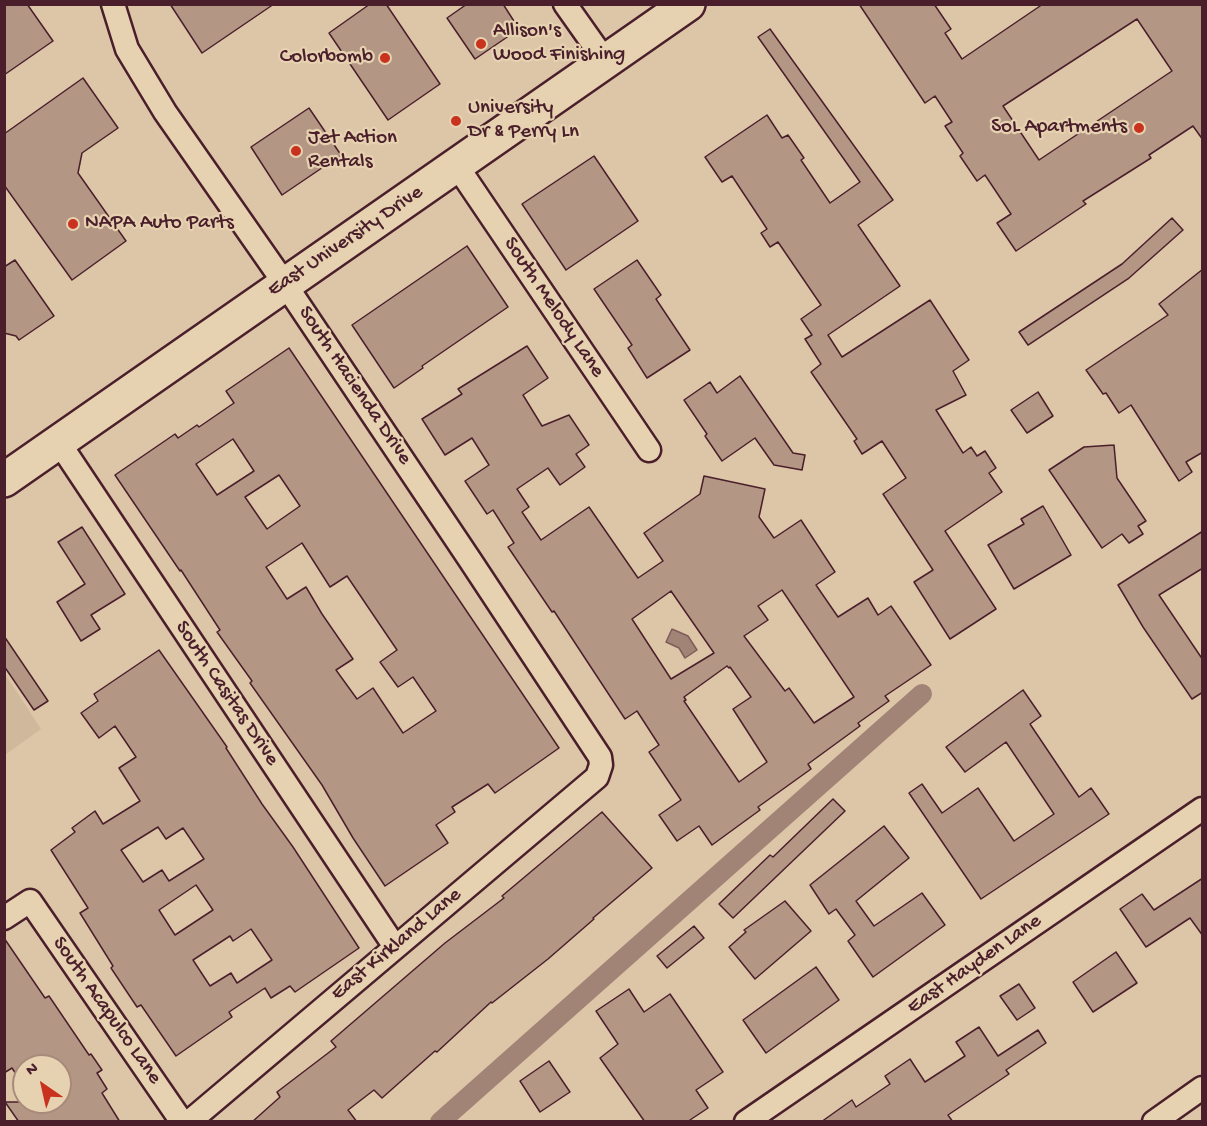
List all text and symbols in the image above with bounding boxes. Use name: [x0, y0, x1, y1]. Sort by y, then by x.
place label: Allison's Wood Finishing: [493, 19, 625, 69]
marker: Allison's Wood Finishing: [474, 37, 488, 51]
place label: Colorbomb: [280, 45, 373, 71]
marker: Colorbomb: [378, 51, 392, 65]
place label: University Dr & Perry Ln: [468, 96, 579, 146]
marker: University Dr & Perry Ln: [449, 114, 463, 128]
place label: SoL Apartments: [991, 115, 1127, 141]
marker: SoL Apartments: [1132, 121, 1146, 135]
place label: Jet Action Rentals: [308, 126, 397, 176]
marker: Jet Action Rentals: [289, 144, 303, 158]
street label: East University Drive: [263, 181, 429, 303]
place label: NAPA Auto Parts: [85, 211, 234, 237]
marker: NAPA Auto Parts: [66, 217, 80, 231]
street label: South Melody Lane: [497, 233, 609, 383]
street label: South Hacienda Drive: [291, 302, 417, 470]
street label: South Casitas Drive: [168, 617, 284, 771]
street label: East Kirkland Lane: [327, 883, 467, 1007]
street label: East Hayden Lane: [903, 909, 1047, 1021]
street label: South Acapulco Lane: [46, 932, 166, 1090]
north arrow: [12, 1054, 72, 1114]
text: N: [23, 1060, 42, 1081]

